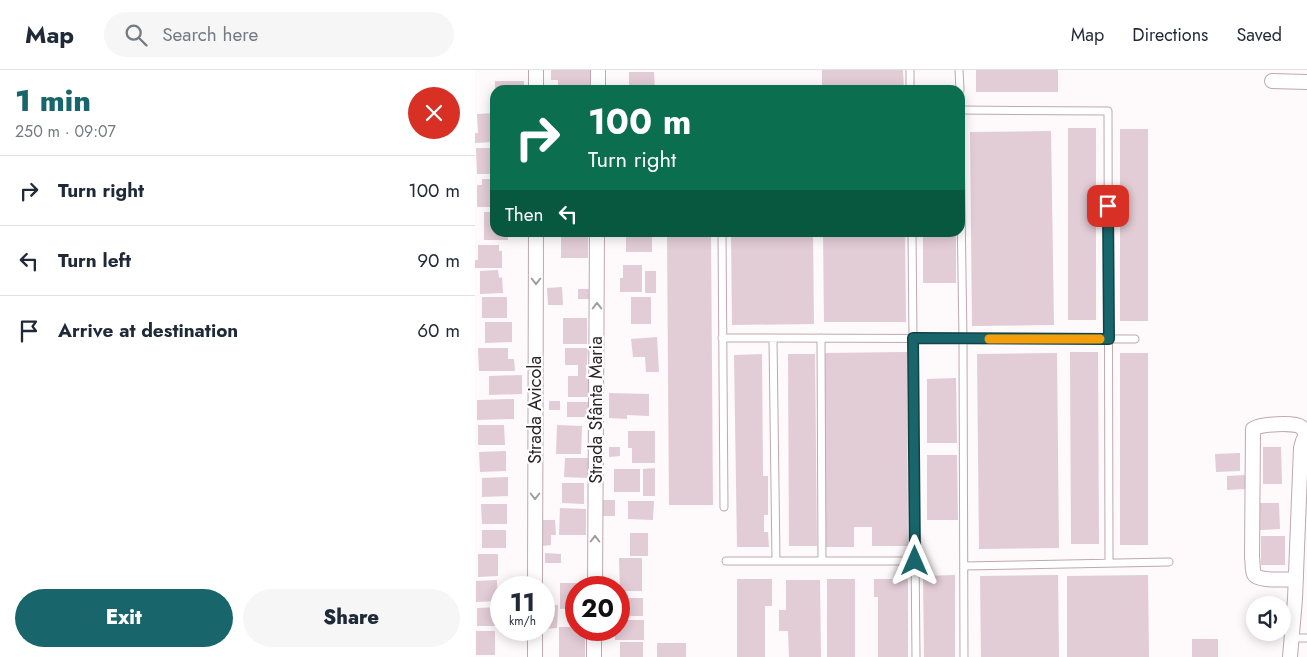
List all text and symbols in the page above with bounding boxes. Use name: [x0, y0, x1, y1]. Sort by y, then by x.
search box: [104, 12, 454, 57]
text: Map: [25, 17, 74, 52]
icon: search: [122, 21, 150, 49]
text: Search here: [162, 21, 258, 48]
text: Map: [1071, 22, 1104, 48]
text: Directions: [1132, 22, 1208, 48]
text: Saved: [1236, 22, 1282, 48]
text: 1 min: [15, 79, 91, 122]
button: close: [408, 87, 460, 139]
text: 100 m: [588, 97, 691, 147]
icon: right: [505, 105, 570, 170]
text: 250 m · 09:07: [15, 120, 116, 143]
text: Turn right: [588, 143, 676, 175]
icon: right: [15, 177, 43, 205]
text: Turn right: [58, 177, 144, 204]
text: 100 m: [408, 177, 460, 204]
pin: [1087, 185, 1129, 227]
icon: arrive: [1094, 192, 1122, 220]
icon: left: [554, 200, 582, 228]
text: Then: [505, 201, 544, 228]
icon: left: [15, 247, 43, 275]
text: Turn left: [58, 247, 131, 274]
text: 90 m: [417, 247, 460, 274]
one-way arrow: [531, 278, 541, 285]
one-way arrow: [592, 302, 602, 310]
icon: arrive: [15, 317, 43, 345]
text: Arrive at destination: [58, 317, 238, 344]
text: 60 m: [417, 317, 460, 344]
street label: Strada Sfânta Maria: [583, 336, 609, 484]
street label: Strada Avicola: [522, 356, 548, 464]
one-way arrow: [530, 492, 540, 500]
position arrow: [888, 534, 940, 586]
one-way arrow: [590, 535, 600, 542]
speed limit sign: 20: [565, 576, 630, 641]
text: 11: [510, 584, 535, 620]
button: Exit: [15, 589, 233, 647]
button: Share: [243, 589, 460, 647]
map controls: [1246, 596, 1291, 641]
button: sound: [1246, 596, 1291, 641]
text: km/h: [509, 612, 536, 630]

